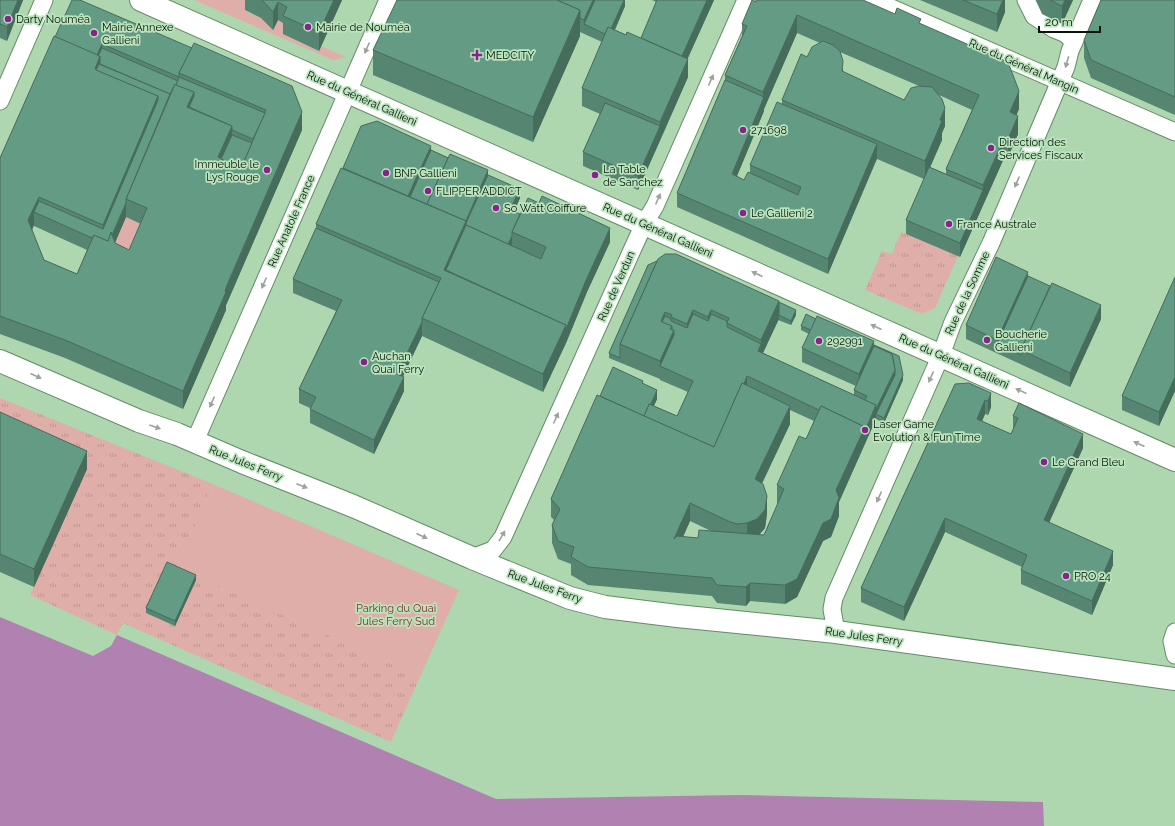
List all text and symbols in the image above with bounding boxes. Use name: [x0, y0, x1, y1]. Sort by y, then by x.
scale bar: [1039, 8, 1100, 34]
place label: Darty Nouméa: [16, 13, 90, 26]
marker: Darty Nouméa: [3, 14, 13, 24]
text: 20 m: [1045, 15, 1073, 29]
place label: Mairie Annexe Gallieni: [102, 21, 174, 47]
place label: Mairie de Nouméa: [316, 21, 410, 34]
marker: Mairie de Nouméa: [303, 22, 313, 32]
marker: Mairie Annexe Gallieni: [89, 28, 99, 38]
street label: Rue du Général Mangin: [967, 36, 1081, 97]
one-way arrow: [364, 43, 370, 54]
marker: MEDCITY: [471, 49, 483, 61]
place label: MEDCITY: [486, 49, 534, 62]
one-way arrow: [1064, 56, 1070, 68]
street label: Rue du Général Gallieni: [305, 68, 419, 129]
one-way arrow: [708, 74, 714, 86]
place label: 271698: [751, 124, 787, 137]
marker: 271698: [738, 125, 748, 135]
place label: Direction des Services Fiscaux: [999, 136, 1084, 162]
marker: Direction des Services Fiscaux: [986, 143, 996, 153]
place label: Immeuble le Lys Rouge: [195, 158, 260, 184]
place label: La Table de Sanchez: [603, 163, 663, 189]
marker: Immeuble le Lys Rouge: [262, 165, 272, 175]
place label: BNP Gallieni: [394, 167, 457, 180]
marker: BNP Gallieni: [381, 168, 391, 178]
marker: La Table de Sanchez: [590, 170, 600, 180]
street label: Rue Anatole France: [265, 173, 318, 269]
one-way arrow: [1014, 176, 1020, 187]
place label: FLIPPER ADDICT: [436, 185, 522, 198]
marker: FLIPPER ADDICT: [423, 186, 433, 196]
one-way arrow: [655, 193, 661, 204]
street label: Rue du Général Gallieni: [601, 200, 715, 261]
place label: So Watt Coiffure: [504, 202, 587, 215]
marker: So Watt Coiffure: [491, 203, 501, 213]
place label: Le Gallieni 2: [751, 207, 813, 220]
marker: Le Gallieni 2: [738, 208, 748, 218]
place label: France Australe: [957, 218, 1037, 231]
marker: France Australe: [944, 219, 954, 229]
street label: Rue de Verdun: [595, 249, 638, 323]
street label: Rue de la Somme: [942, 249, 993, 337]
one-way arrow: [752, 271, 763, 277]
one-way arrow: [261, 277, 267, 289]
one-way arrow: [870, 323, 882, 329]
place label: Boucherie Gallieni: [995, 328, 1048, 354]
street label: Rue du Général Gallieni: [897, 331, 1011, 392]
place label: 292991: [827, 335, 863, 348]
marker: Boucherie Gallieni: [982, 335, 992, 345]
marker: 292991: [814, 336, 824, 346]
place label: Auchan Quai Ferry: [372, 350, 424, 376]
marker: Auchan Quai Ferry: [359, 357, 369, 367]
one-way arrow: [928, 372, 934, 383]
one-way arrow: [30, 373, 41, 379]
one-way arrow: [1015, 388, 1026, 394]
one-way arrow: [209, 396, 215, 408]
one-way arrow: [553, 412, 559, 424]
place label: Laser Game Evolution & Fun Time: [873, 418, 981, 444]
one-way arrow: [150, 424, 162, 430]
marker: Laser Game Evolution & Fun Time: [860, 425, 870, 435]
one-way arrow: [1134, 441, 1145, 447]
street label: Rue Jules Ferry: [207, 443, 285, 484]
place label: Le Grand Bleu: [1052, 456, 1125, 469]
marker: Le Grand Bleu: [1039, 457, 1049, 467]
one-way arrow: [296, 483, 308, 489]
one-way arrow: [876, 491, 882, 502]
one-way arrow: [499, 530, 506, 542]
one-way arrow: [416, 533, 427, 539]
street label: Rue Jules Ferry: [506, 567, 584, 606]
place label: PRO 24: [1074, 570, 1111, 583]
marker: PRO 24: [1061, 571, 1071, 581]
park label: Parking du Quai Jules Ferry Sud: [356, 602, 436, 628]
street label: Rue Jules Ferry: [824, 625, 904, 648]

